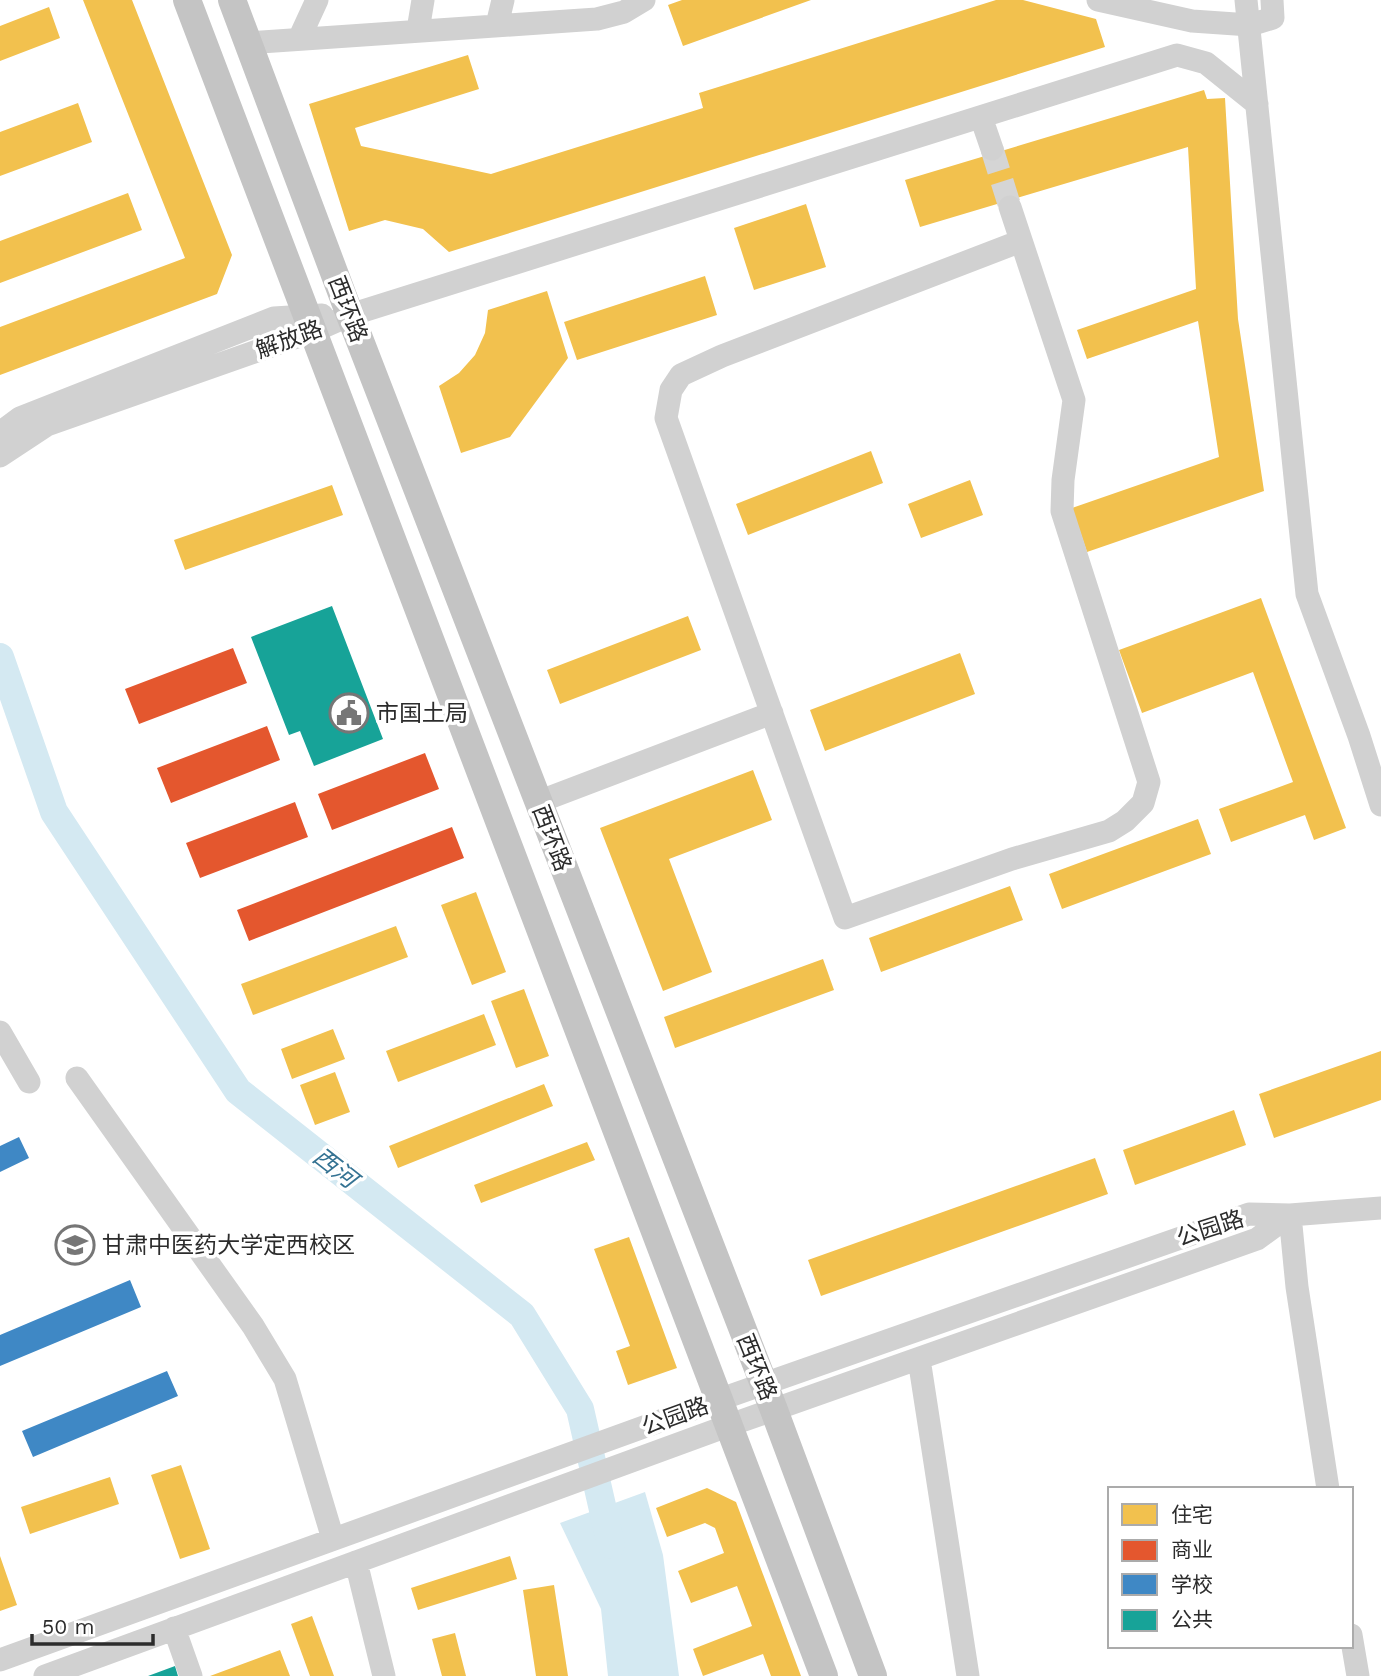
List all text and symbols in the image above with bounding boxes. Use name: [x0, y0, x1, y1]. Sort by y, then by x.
street label: 西环路: [323, 272, 373, 346]
street label: 解放路: [252, 315, 326, 364]
public building icon: 市国土局: [328, 692, 370, 734]
place label: 市国土局: [376, 700, 468, 727]
street label: 西环路: [527, 801, 577, 875]
water label: 西河: [307, 1142, 366, 1196]
street label: 公园路: [1173, 1205, 1247, 1252]
school or university icon: 甘肃中医药大学定西校区: [54, 1224, 96, 1266]
place label: 甘肃中医药大学定西校区: [102, 1232, 355, 1259]
street label: 西环路: [731, 1330, 782, 1404]
street label: 公园路: [638, 1392, 712, 1441]
legend: [1108, 1487, 1353, 1648]
text: 住宅: [1171, 1502, 1213, 1527]
text: 商业: [1171, 1537, 1213, 1562]
text: 学校: [1171, 1572, 1213, 1597]
scale bar: [32, 1602, 152, 1646]
text: 公共: [1171, 1607, 1213, 1632]
text: 50 m: [42, 1614, 94, 1639]

